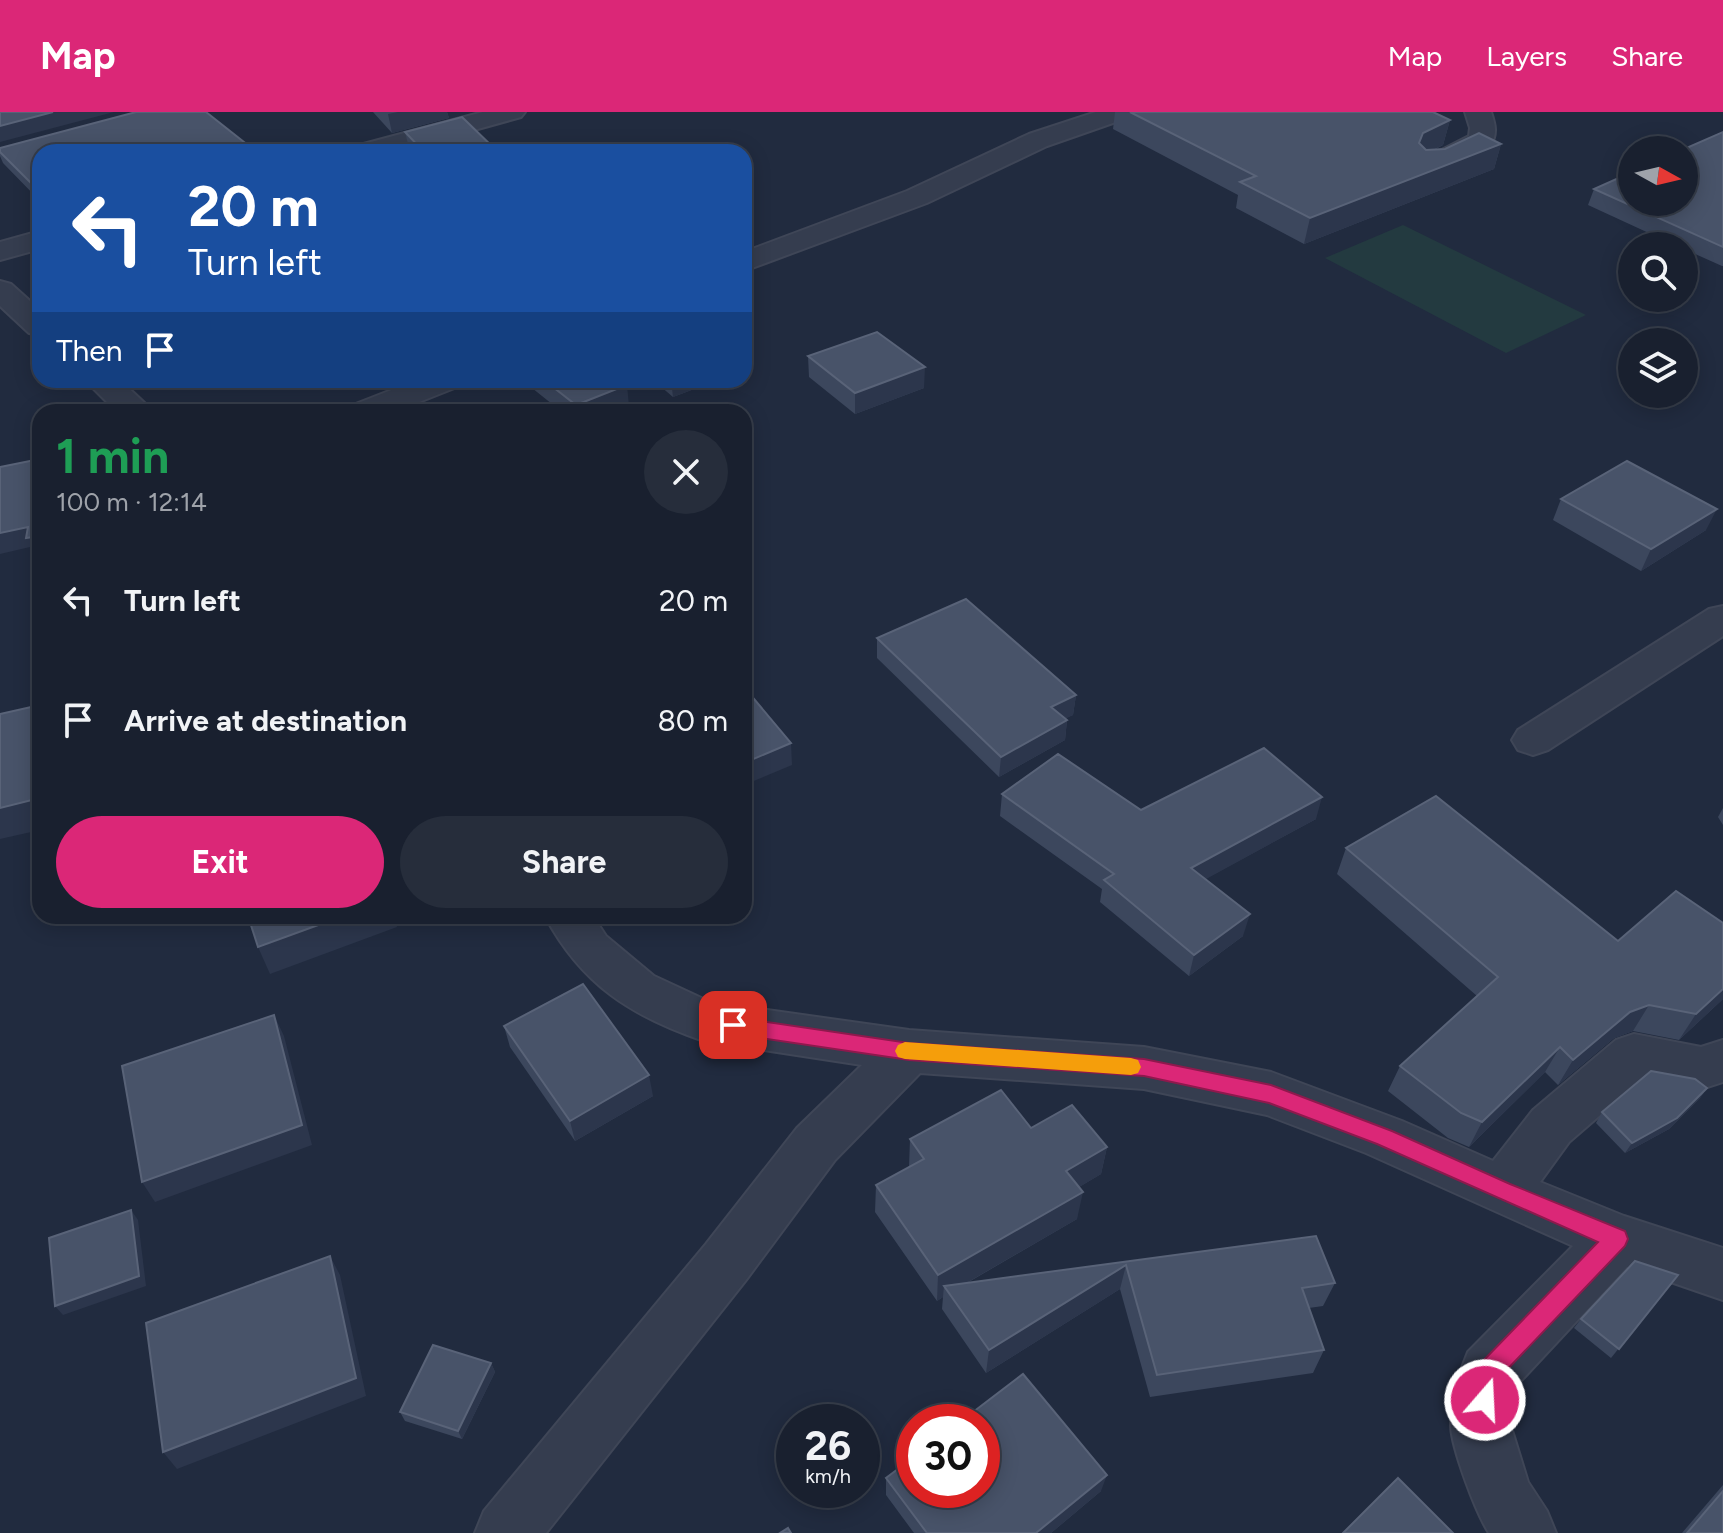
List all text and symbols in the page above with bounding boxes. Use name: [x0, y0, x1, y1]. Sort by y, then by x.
text: Map: [40, 33, 116, 79]
text: Map: [1388, 39, 1442, 73]
text: Layers: [1486, 39, 1567, 73]
text: Share: [1611, 39, 1683, 73]
north arrow: [1618, 136, 1698, 216]
map controls: [1618, 136, 1698, 408]
text: 20 m: [188, 173, 319, 240]
icon: left: [56, 176, 160, 280]
button: search: [1618, 232, 1698, 312]
text: Turn left: [188, 241, 322, 284]
icon: arrive: [138, 328, 182, 372]
button: layers: [1618, 328, 1698, 408]
text: Then: [56, 332, 122, 369]
text: 1 min: [56, 427, 169, 485]
button: close: [644, 430, 728, 514]
text: 100 m · 12:14: [56, 486, 207, 518]
icon: left: [56, 578, 100, 622]
text: Turn left: [124, 582, 241, 619]
text: 20 m: [659, 582, 728, 619]
icon: arrive: [56, 698, 100, 742]
text: Arrive at destination: [124, 702, 407, 739]
text: 80 m: [657, 702, 728, 739]
button: Exit: [56, 816, 384, 908]
button: Share: [400, 816, 728, 908]
pin: [699, 991, 767, 1059]
icon: arrive: [711, 1003, 755, 1047]
position arrow: [1443, 1358, 1527, 1442]
speed limit sign: 30: [896, 1404, 1000, 1508]
text: 26: [805, 1422, 851, 1470]
text: km/h: [805, 1464, 851, 1488]

